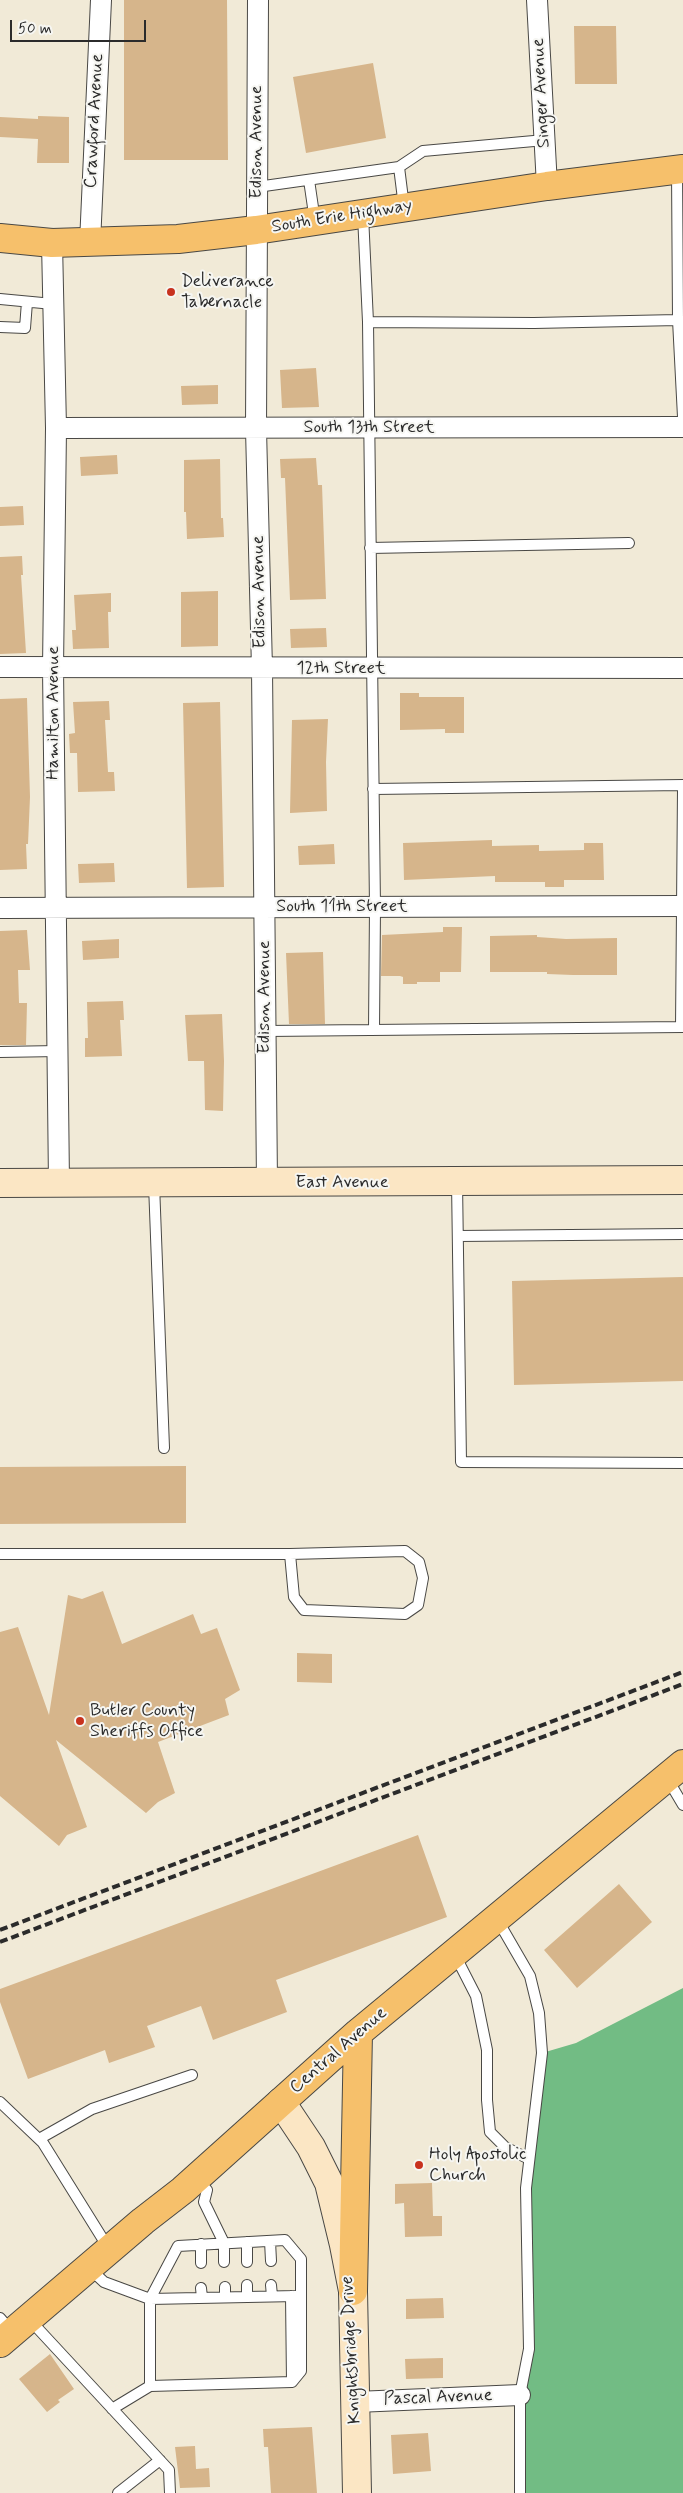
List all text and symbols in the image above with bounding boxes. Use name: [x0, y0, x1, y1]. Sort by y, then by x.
scale bar: [12, 10, 149, 42]
text: 50 m: [18, 19, 52, 39]
street label: Singer Avenue: [528, 38, 556, 148]
street label: Crawford Avenue: [81, 53, 109, 189]
street label: Edison Avenue: [246, 85, 268, 199]
street label: South Erie Highway: [270, 195, 414, 239]
place label: Deliverance Tabernacle: [181, 271, 274, 314]
marker: Deliverance Tabernacle: [165, 286, 177, 298]
street label: South 13th Street: [303, 417, 435, 439]
street label: Edison Avenue: [248, 535, 272, 649]
street label: Hamilton Avenue: [43, 646, 65, 780]
street label: 12th Street: [296, 658, 386, 680]
street label: South 11th Street: [276, 896, 408, 918]
street label: Edison Avenue: [254, 940, 276, 1054]
street label: East Avenue: [295, 1172, 389, 1194]
place label: Butler County Sheriffs Office: [90, 1700, 203, 1742]
marker: Butler County Sheriffs Office: [74, 1715, 86, 1727]
street label: Central Avenue: [286, 2003, 392, 2099]
place label: Holy Apostolic Church: [429, 2144, 526, 2186]
marker: Holy Apostolic Church: [413, 2159, 425, 2171]
street label: Knightsbridge Drive: [337, 2275, 367, 2425]
street label: Pascal Avenue: [383, 2385, 493, 2411]

